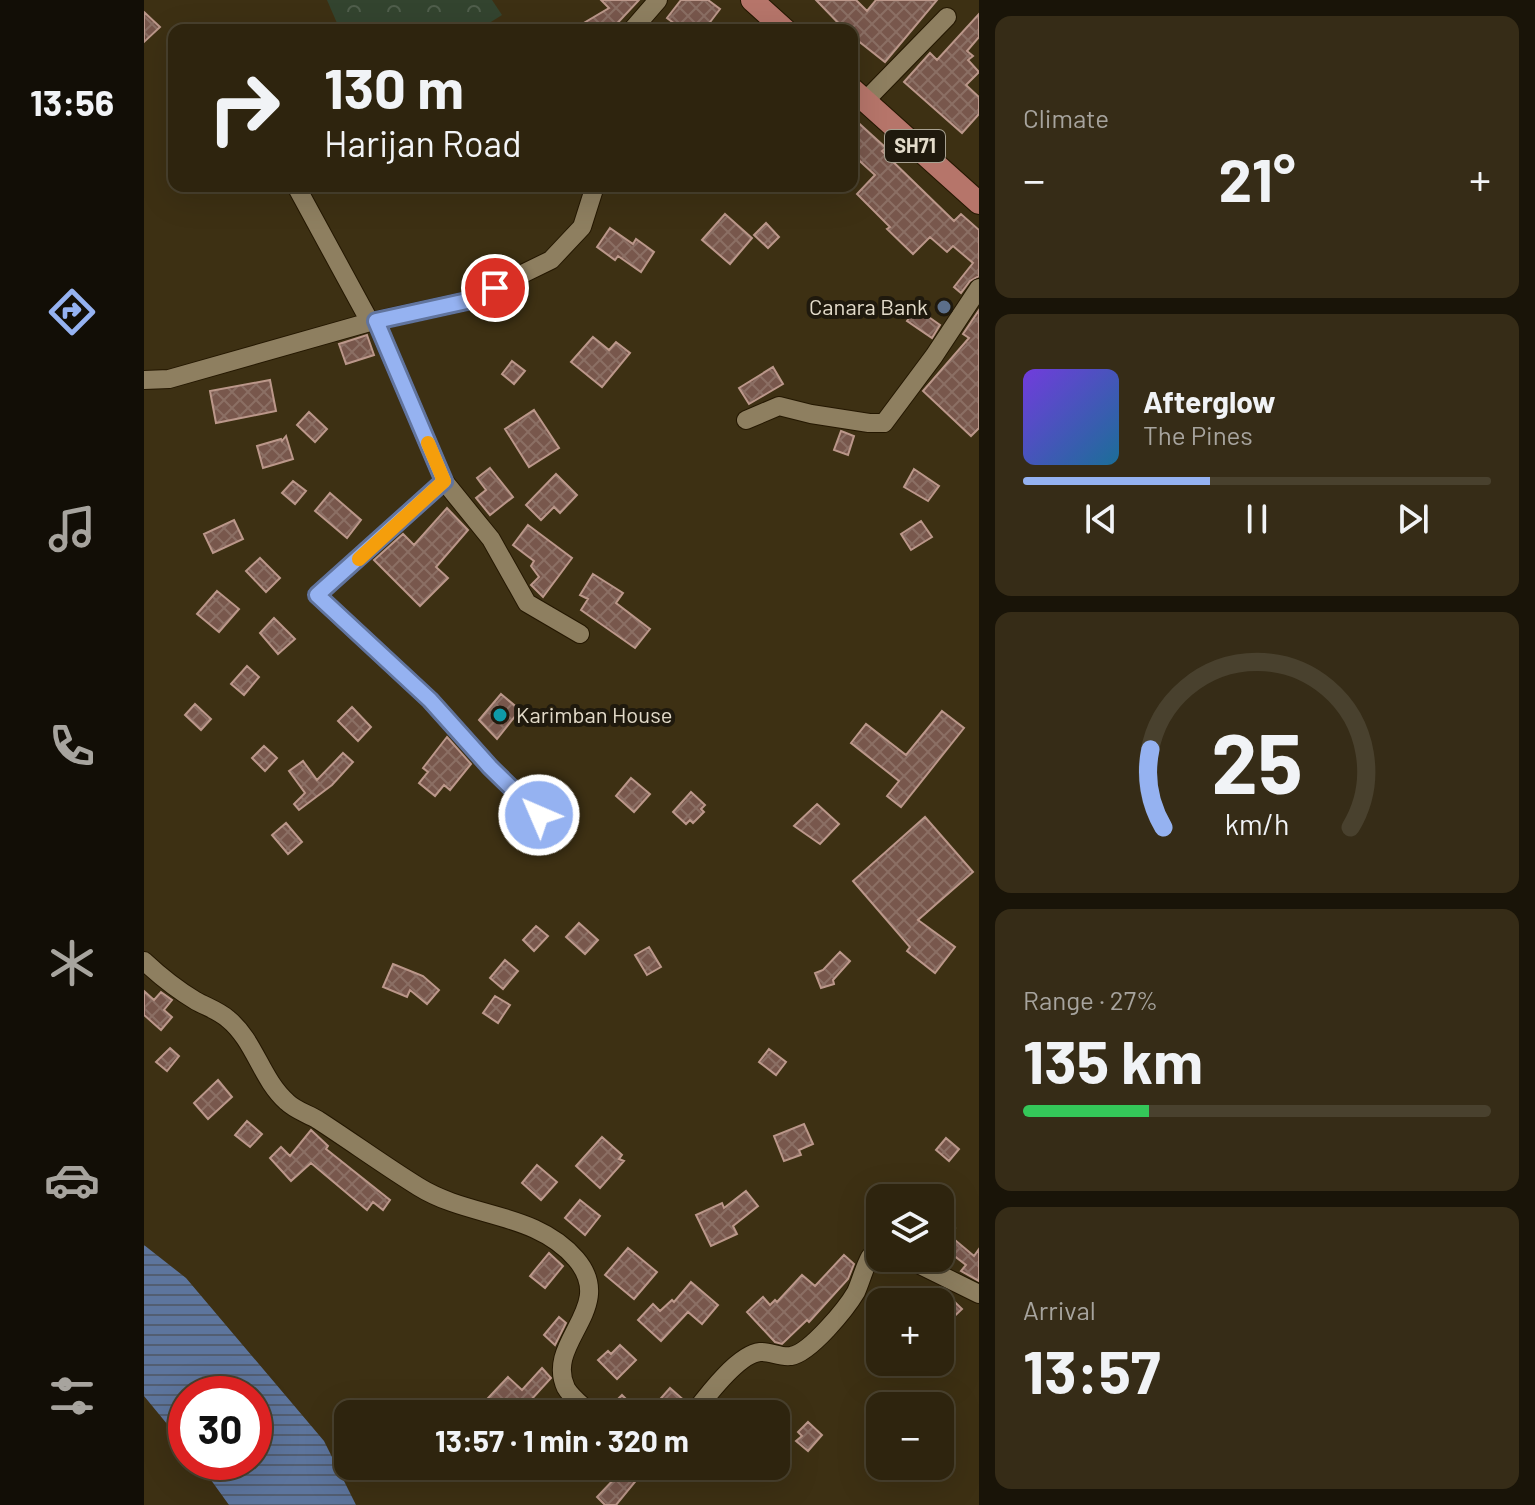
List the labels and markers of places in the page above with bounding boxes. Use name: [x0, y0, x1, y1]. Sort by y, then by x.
pin: [461, 254, 529, 322]
place label: Canara Bank: [809, 293, 928, 319]
marker: Canara Bank: [935, 298, 953, 316]
place label: Karimban House: [516, 701, 672, 727]
marker: Karimban House: [491, 706, 509, 724]

